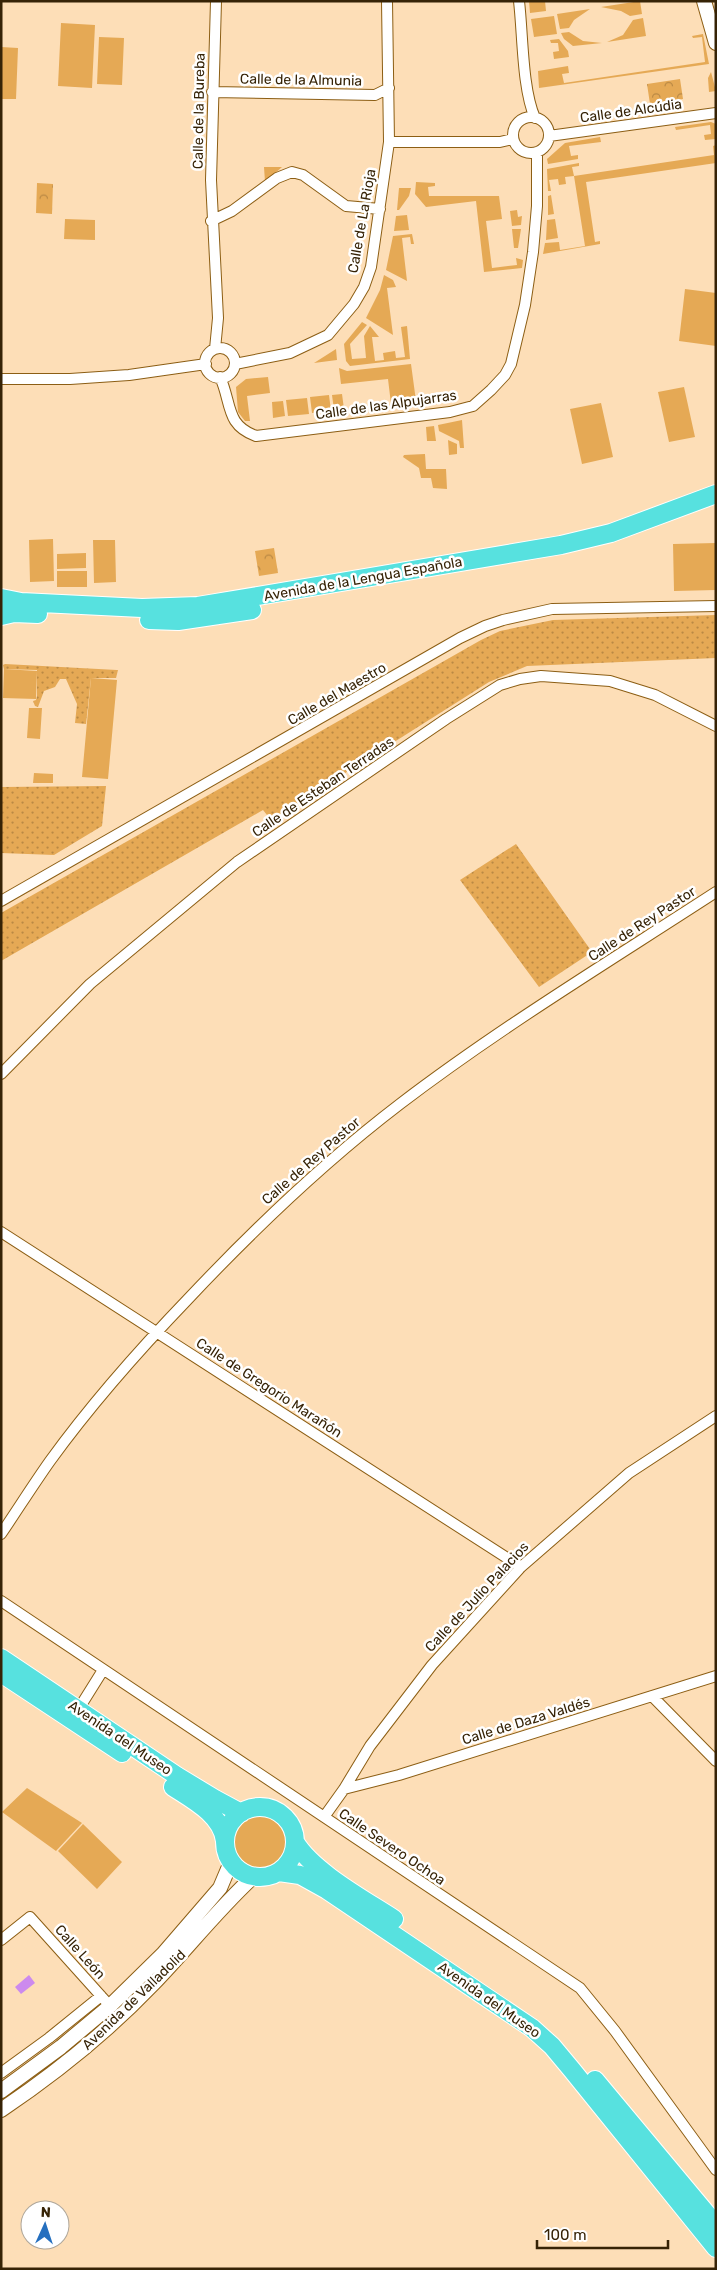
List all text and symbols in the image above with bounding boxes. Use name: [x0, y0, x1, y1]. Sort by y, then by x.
street label: Calle de la Bureba: [189, 53, 209, 169]
street label: Calle de la Almunia: [240, 70, 362, 90]
street label: Calle de Alcúdia: [579, 95, 683, 127]
street label: Calle de La Rioja: [344, 167, 380, 275]
street label: Calle de las Alpujarras: [314, 387, 458, 423]
street label: Avenida de la Lengua Española: [262, 553, 464, 605]
street label: Calle del Maestro: [285, 659, 389, 729]
street label: Calle de Esteban Terradas: [249, 733, 397, 841]
street label: Calle de Rey Pastor: [585, 883, 699, 965]
street label: Calle de Rey Pastor: [258, 1113, 364, 1208]
street label: Calle de Gregorio Marañón: [193, 1334, 345, 1442]
street label: Calle de Julio Palacios: [422, 1538, 532, 1656]
street label: Calle de Daza Valdés: [460, 1693, 592, 1749]
street label: Avenida del Museo: [65, 1697, 175, 1779]
street label: Calle Severo Ochoa: [335, 1805, 449, 1889]
street label: Calle León: [51, 1921, 109, 1983]
street label: Avenida de Valladolid: [79, 1946, 189, 2054]
street label: Avenida del Museo: [434, 1958, 544, 2042]
north arrow: [20, 2200, 70, 2250]
text: N: [40, 2204, 51, 2221]
scale bar: [537, 2218, 668, 2250]
text: 100 m: [544, 2226, 586, 2244]

